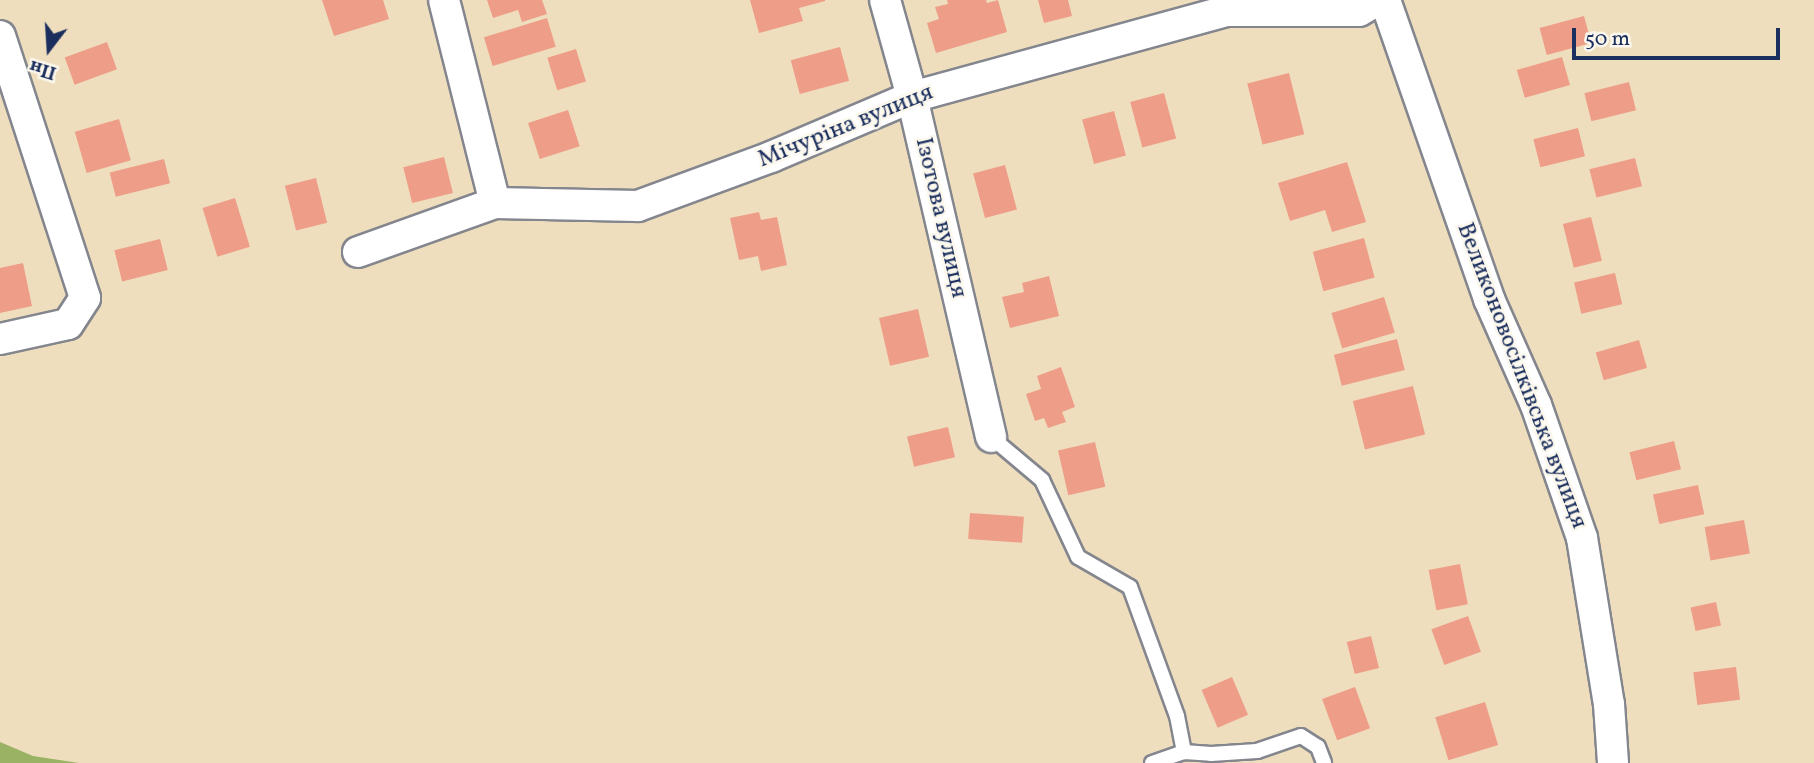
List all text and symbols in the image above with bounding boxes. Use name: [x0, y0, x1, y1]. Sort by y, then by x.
north arrow: [14, 14, 84, 84]
scale bar: [1576, 14, 1784, 58]
text: 50 m: [1585, 25, 1630, 54]
text: Пн: [26, 53, 60, 85]
street label: Мічуріна вулиця: [754, 79, 938, 175]
street label: Ізотова вулиця: [908, 135, 972, 301]
street label: Великоновосілківська вулиця: [1449, 219, 1593, 533]

